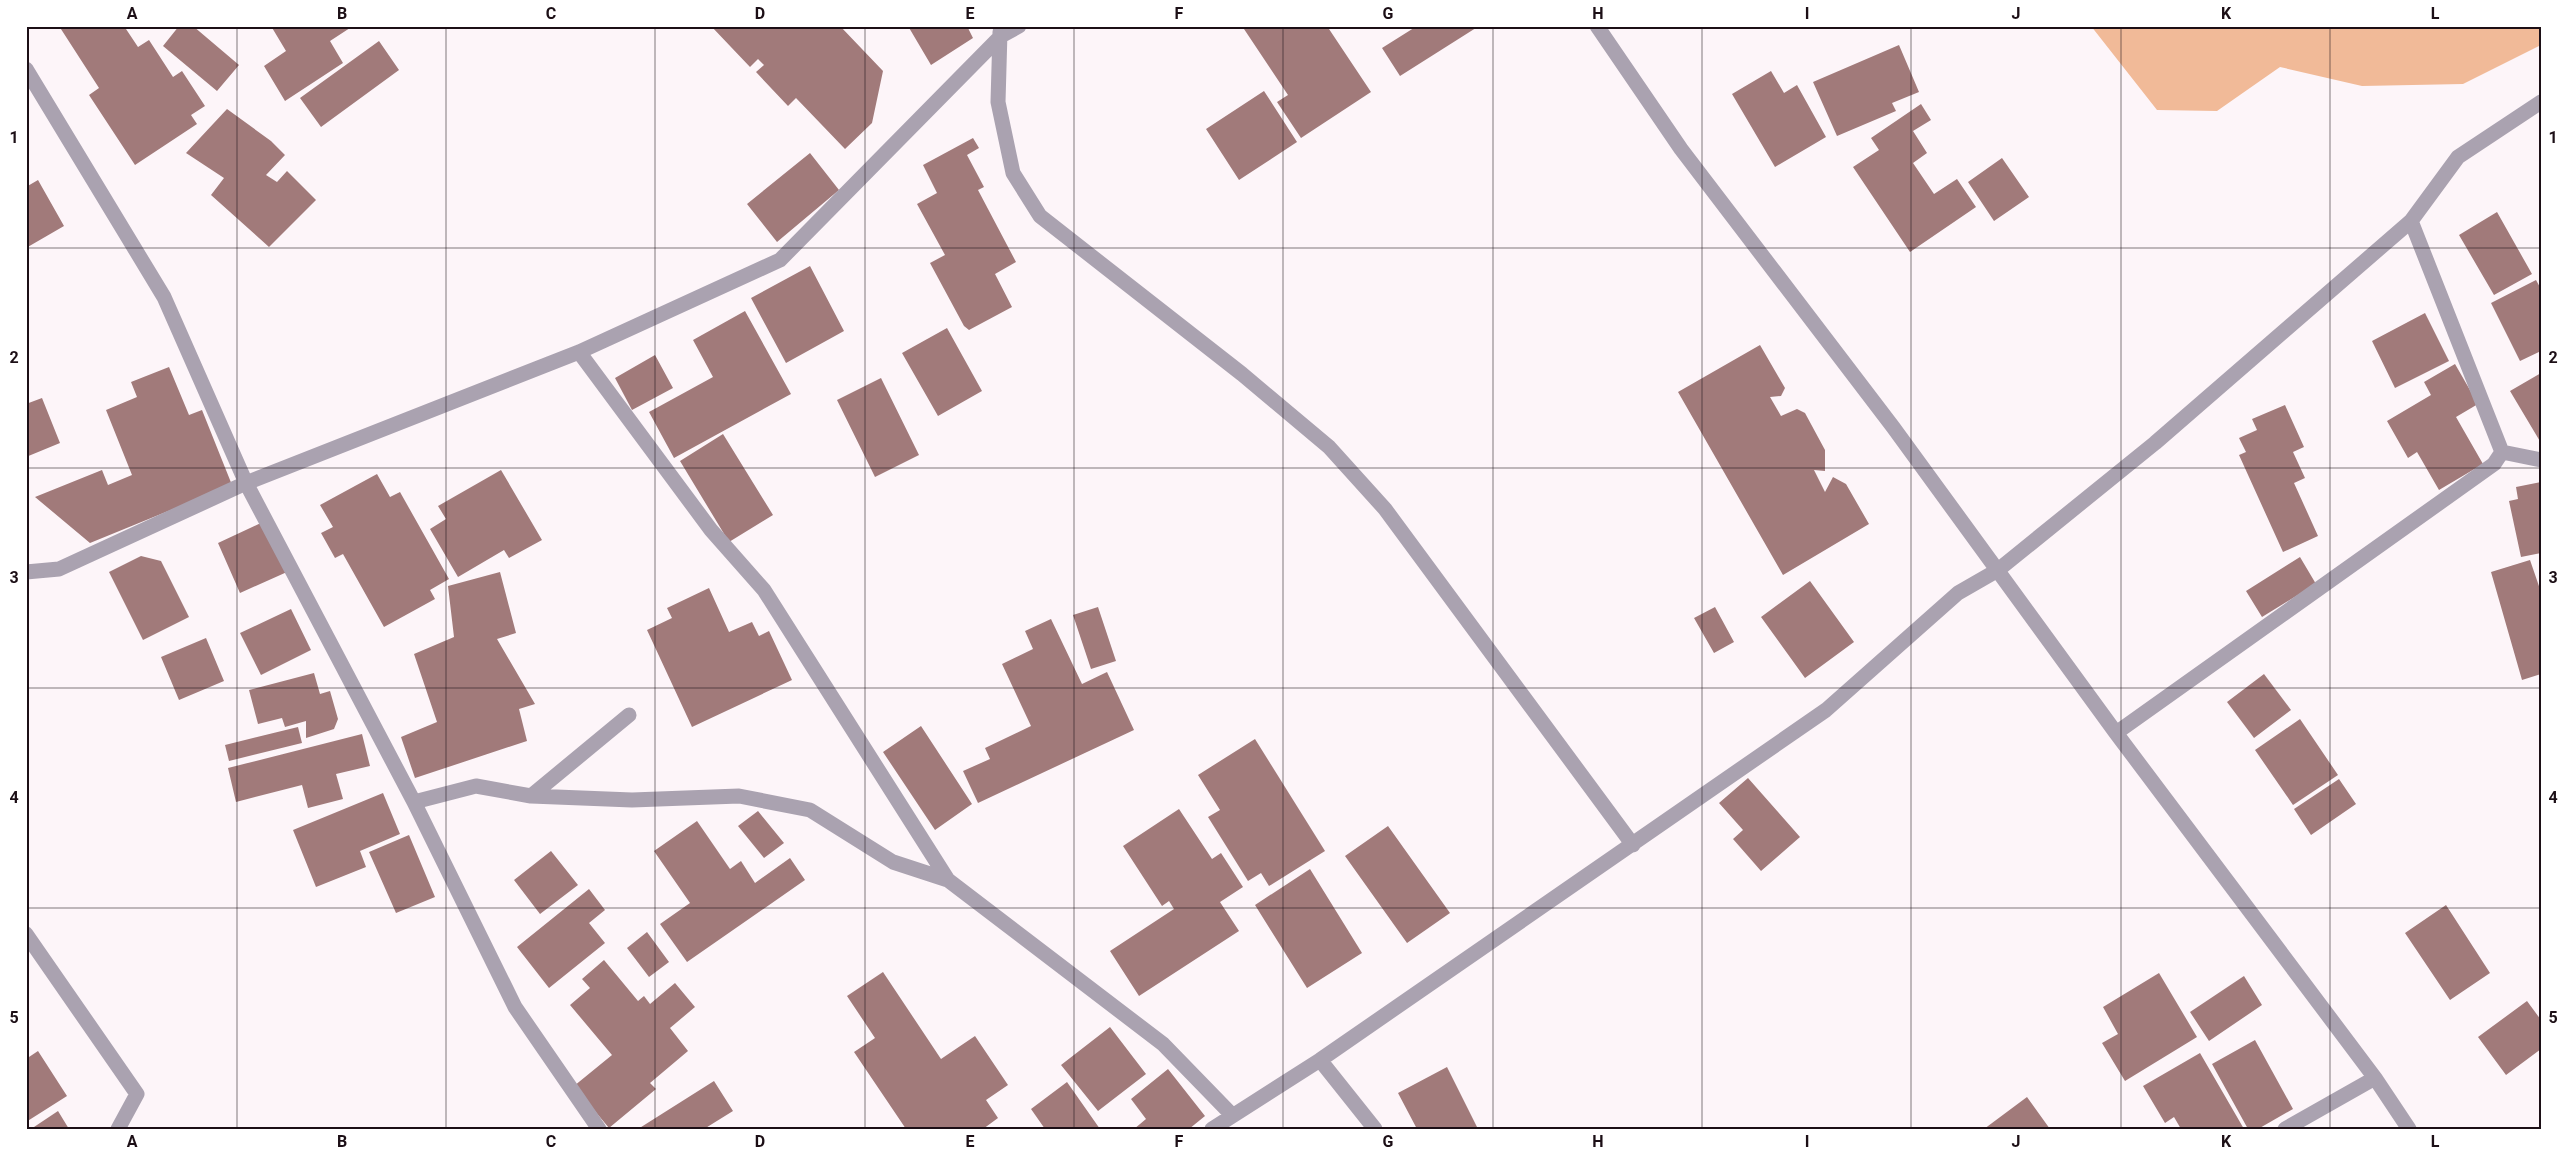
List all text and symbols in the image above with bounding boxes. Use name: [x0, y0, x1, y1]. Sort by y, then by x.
text: A: [127, 4, 138, 23]
text: B: [337, 4, 347, 23]
text: C: [546, 4, 556, 23]
text: D: [755, 4, 765, 23]
text: E: [966, 4, 975, 23]
text: F: [1175, 4, 1184, 23]
text: G: [1383, 4, 1394, 23]
text: H: [1592, 4, 1604, 23]
text: I: [1805, 4, 1809, 23]
text: J: [2012, 4, 2020, 23]
text: K: [2221, 4, 2232, 23]
text: L: [2431, 4, 2440, 23]
text: 1: [9, 128, 19, 147]
text: 1: [2548, 128, 2558, 147]
text: 2: [9, 348, 19, 367]
text: 2: [2548, 348, 2558, 367]
text: 3: [9, 568, 19, 587]
text: 3: [2548, 568, 2558, 587]
text: 4: [9, 788, 19, 807]
text: 4: [2548, 788, 2558, 807]
text: 5: [9, 1008, 19, 1027]
text: 5: [2548, 1008, 2558, 1027]
text: A: [127, 1132, 138, 1151]
text: B: [337, 1132, 347, 1151]
text: C: [546, 1132, 556, 1151]
text: D: [755, 1132, 765, 1151]
text: E: [966, 1132, 975, 1151]
text: F: [1175, 1132, 1184, 1151]
text: G: [1383, 1132, 1394, 1151]
text: H: [1592, 1132, 1604, 1151]
text: I: [1805, 1132, 1809, 1151]
text: J: [2012, 1132, 2020, 1151]
text: K: [2221, 1132, 2232, 1151]
text: L: [2431, 1132, 2440, 1151]

